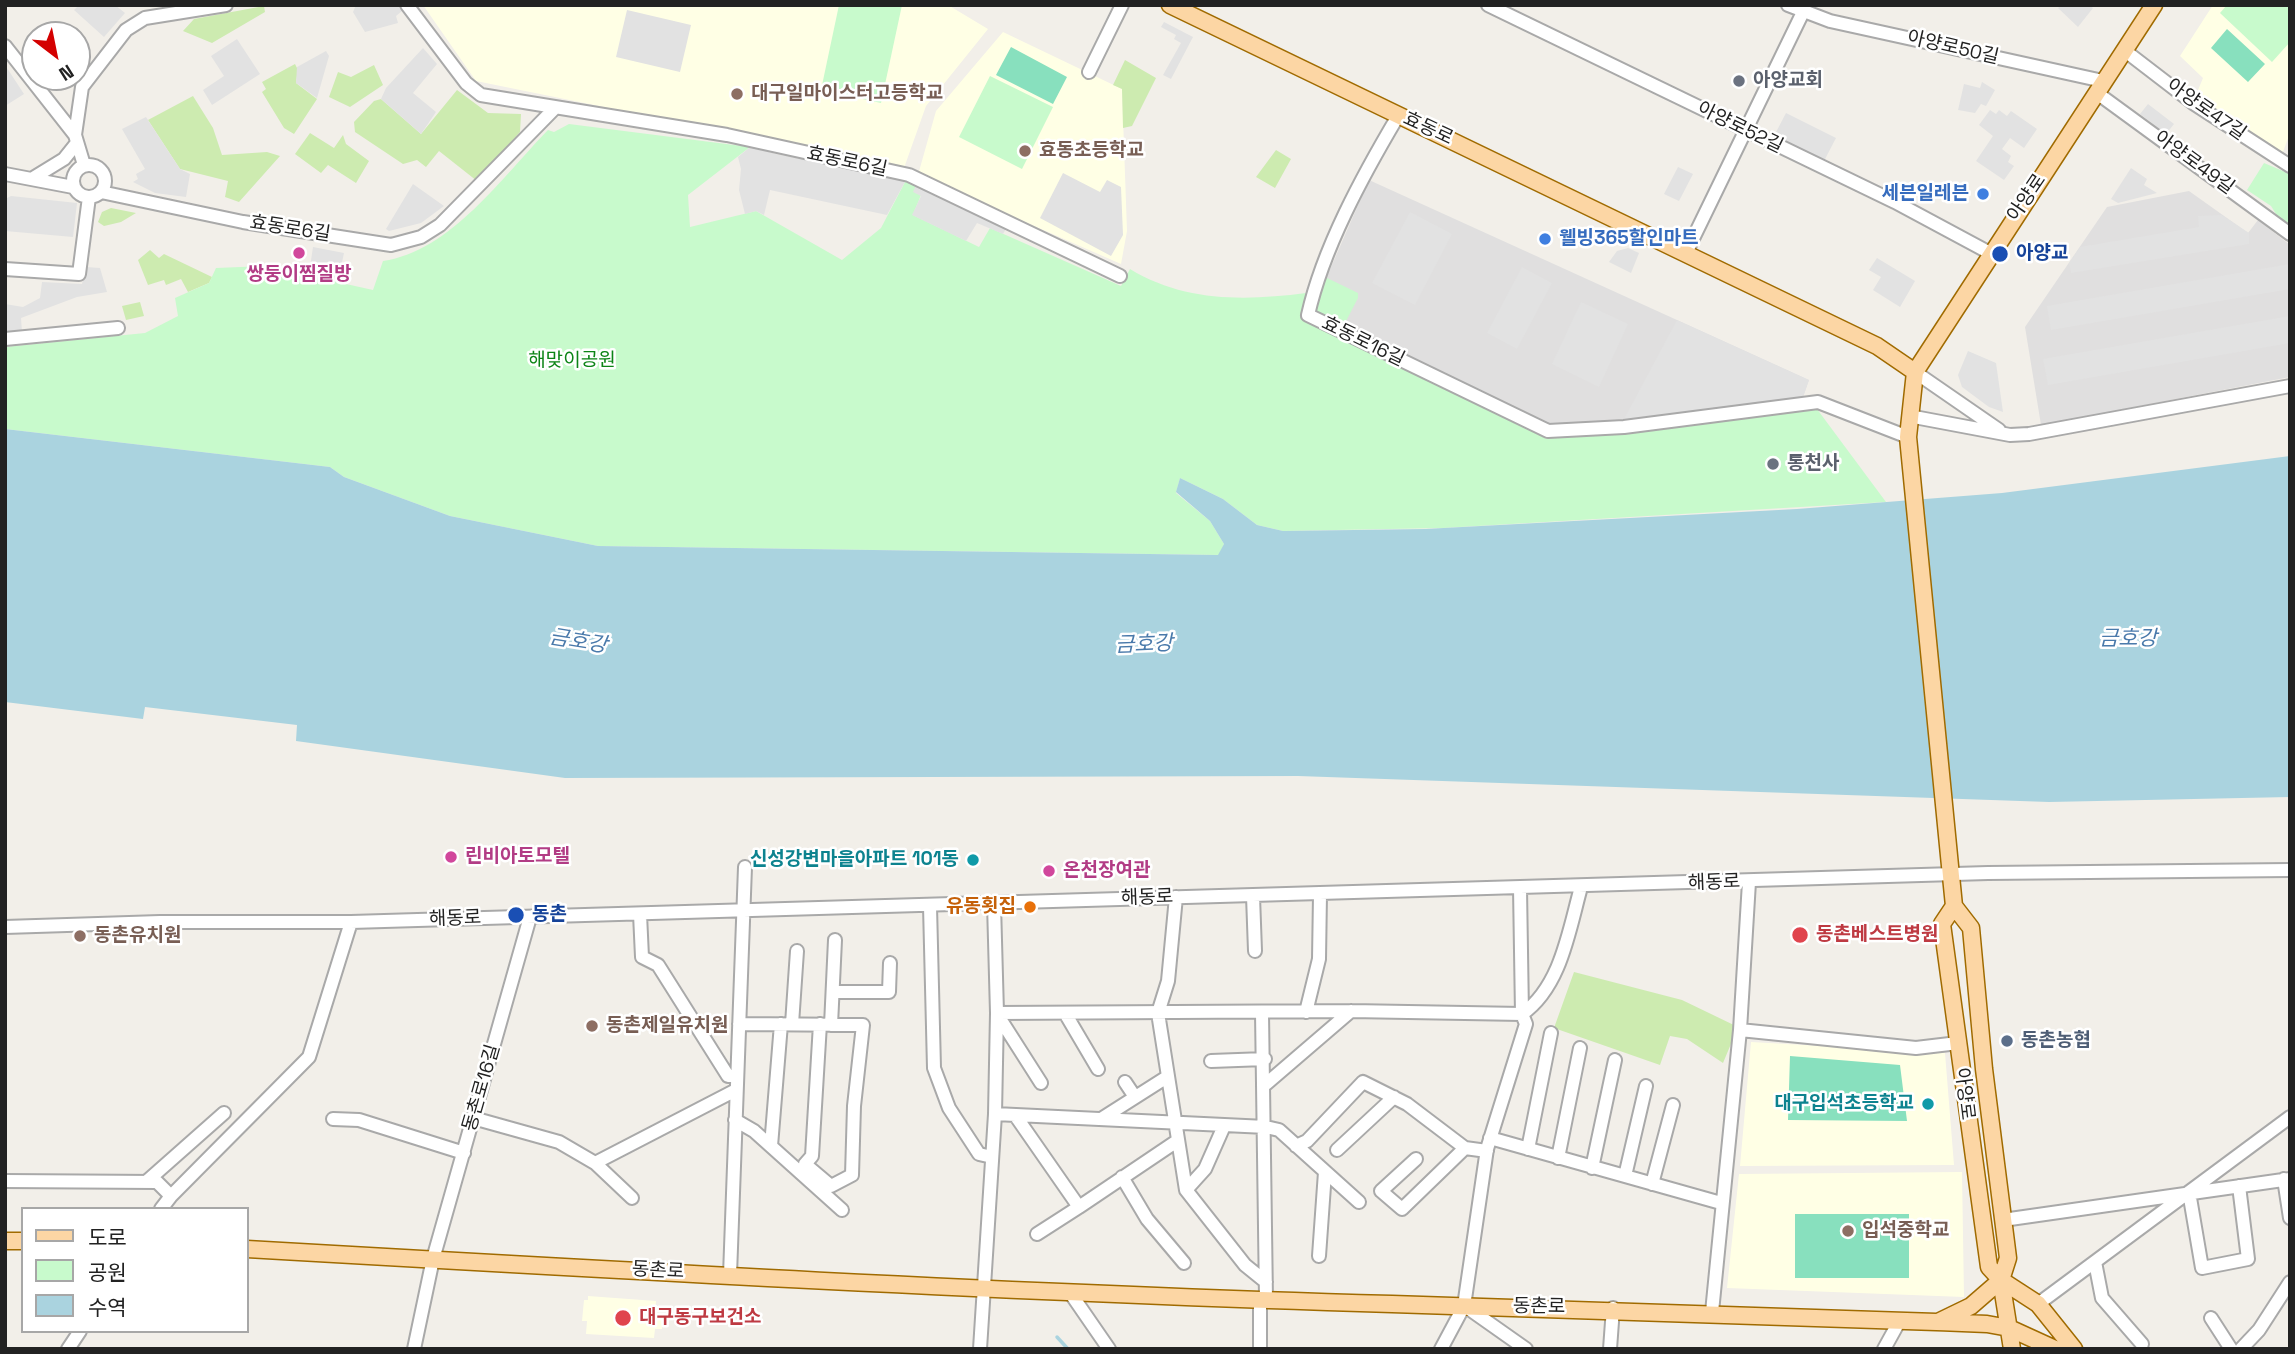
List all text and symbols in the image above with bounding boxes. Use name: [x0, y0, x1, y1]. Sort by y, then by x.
north arrow: [21, 21, 91, 91]
street label: 아양로50길: [1905, 26, 2001, 70]
text: N: [54, 59, 78, 87]
place label: 아양교회: [1753, 70, 1823, 92]
marker: 아양교회: [1731, 73, 1747, 89]
street label: 아양로47길: [2162, 74, 2250, 146]
place label: 대구일마이스터고등학교: [751, 83, 943, 105]
marker: 대구일마이스터고등학교: [729, 86, 745, 102]
street label: 아양로52길: [1693, 97, 1787, 159]
street label: 효동로: [1399, 108, 1457, 150]
street label: 아양로49길: [2150, 126, 2238, 200]
place label: 효동초등학교: [1039, 140, 1144, 162]
street label: 효동로6길: [805, 142, 889, 182]
marker: 효동초등학교: [1017, 143, 1033, 159]
street label: 아양로: [2003, 170, 2051, 226]
place label: 세븐일레븐: [1882, 183, 1969, 205]
marker: 세븐일레븐: [1975, 186, 1991, 202]
street label: 효동로6길: [248, 211, 332, 247]
place label: 웰빙365할인마트: [1559, 228, 1699, 250]
marker: 웰빙365할인마트: [1537, 231, 1553, 247]
place label: 아양교: [2016, 243, 2068, 265]
marker: 아양교: [1990, 244, 2010, 264]
marker: 쌍둥이찜질방: [291, 245, 307, 261]
place label: 쌍둥이찜질방: [247, 264, 351, 286]
street label: 효동로16길: [1318, 312, 1408, 372]
park label: 해맞이공원: [528, 350, 616, 372]
place label: 통천사: [1787, 453, 1839, 475]
marker: 통천사: [1765, 456, 1781, 472]
water label: 금호강: [547, 625, 609, 659]
water label: 금호강: [2099, 626, 2157, 652]
water label: 금호강: [1115, 631, 1173, 659]
place label: 린비아토모텔: [465, 846, 570, 868]
marker: 린비아토모텔: [443, 849, 459, 865]
place label: 신성강변마을아파트 101동: [750, 849, 959, 871]
marker: 신성강변마을아파트 101동: [965, 852, 981, 868]
place label: 온천장여관: [1063, 860, 1150, 882]
marker: 온천장여관: [1041, 863, 1057, 879]
street label: 해동로: [1687, 871, 1741, 895]
street label: 해동로: [1120, 886, 1174, 910]
place label: 유동횟집: [946, 896, 1016, 918]
marker: 유동횟집: [1022, 899, 1038, 915]
place label: 동촌: [532, 904, 567, 926]
marker: 동촌: [506, 905, 526, 925]
street label: 해동로: [428, 907, 482, 931]
place label: 동촌베스트병원: [1816, 924, 1938, 946]
place label: 동촌유치원: [94, 925, 181, 947]
marker: 동촌베스트병원: [1790, 925, 1810, 945]
marker: 동촌유치원: [72, 928, 88, 944]
place label: 동촌제일유치원: [606, 1015, 728, 1037]
marker: 동촌제일유치원: [584, 1018, 600, 1034]
place label: 동촌농협: [2021, 1030, 2091, 1052]
marker: 동촌농협: [1999, 1033, 2015, 1049]
street label: 동촌로16길: [459, 1042, 505, 1134]
street label: 아양로: [1949, 1067, 1979, 1121]
place label: 대구입석초등학교: [1774, 1093, 1914, 1115]
marker: 대구입석초등학교: [1920, 1096, 1936, 1112]
legend: [21, 1207, 248, 1333]
place label: 입석중학교: [1862, 1220, 1949, 1242]
marker: 입석중학교: [1840, 1223, 1856, 1239]
text: 도로: [88, 1224, 127, 1251]
street label: 동촌로: [631, 1258, 685, 1284]
text: 공원: [88, 1259, 127, 1286]
text: 수역: [88, 1294, 127, 1321]
street label: 동촌로: [1513, 1295, 1565, 1319]
place label: 대구동구보건소: [639, 1307, 761, 1329]
marker: 대구동구보건소: [613, 1308, 633, 1328]

